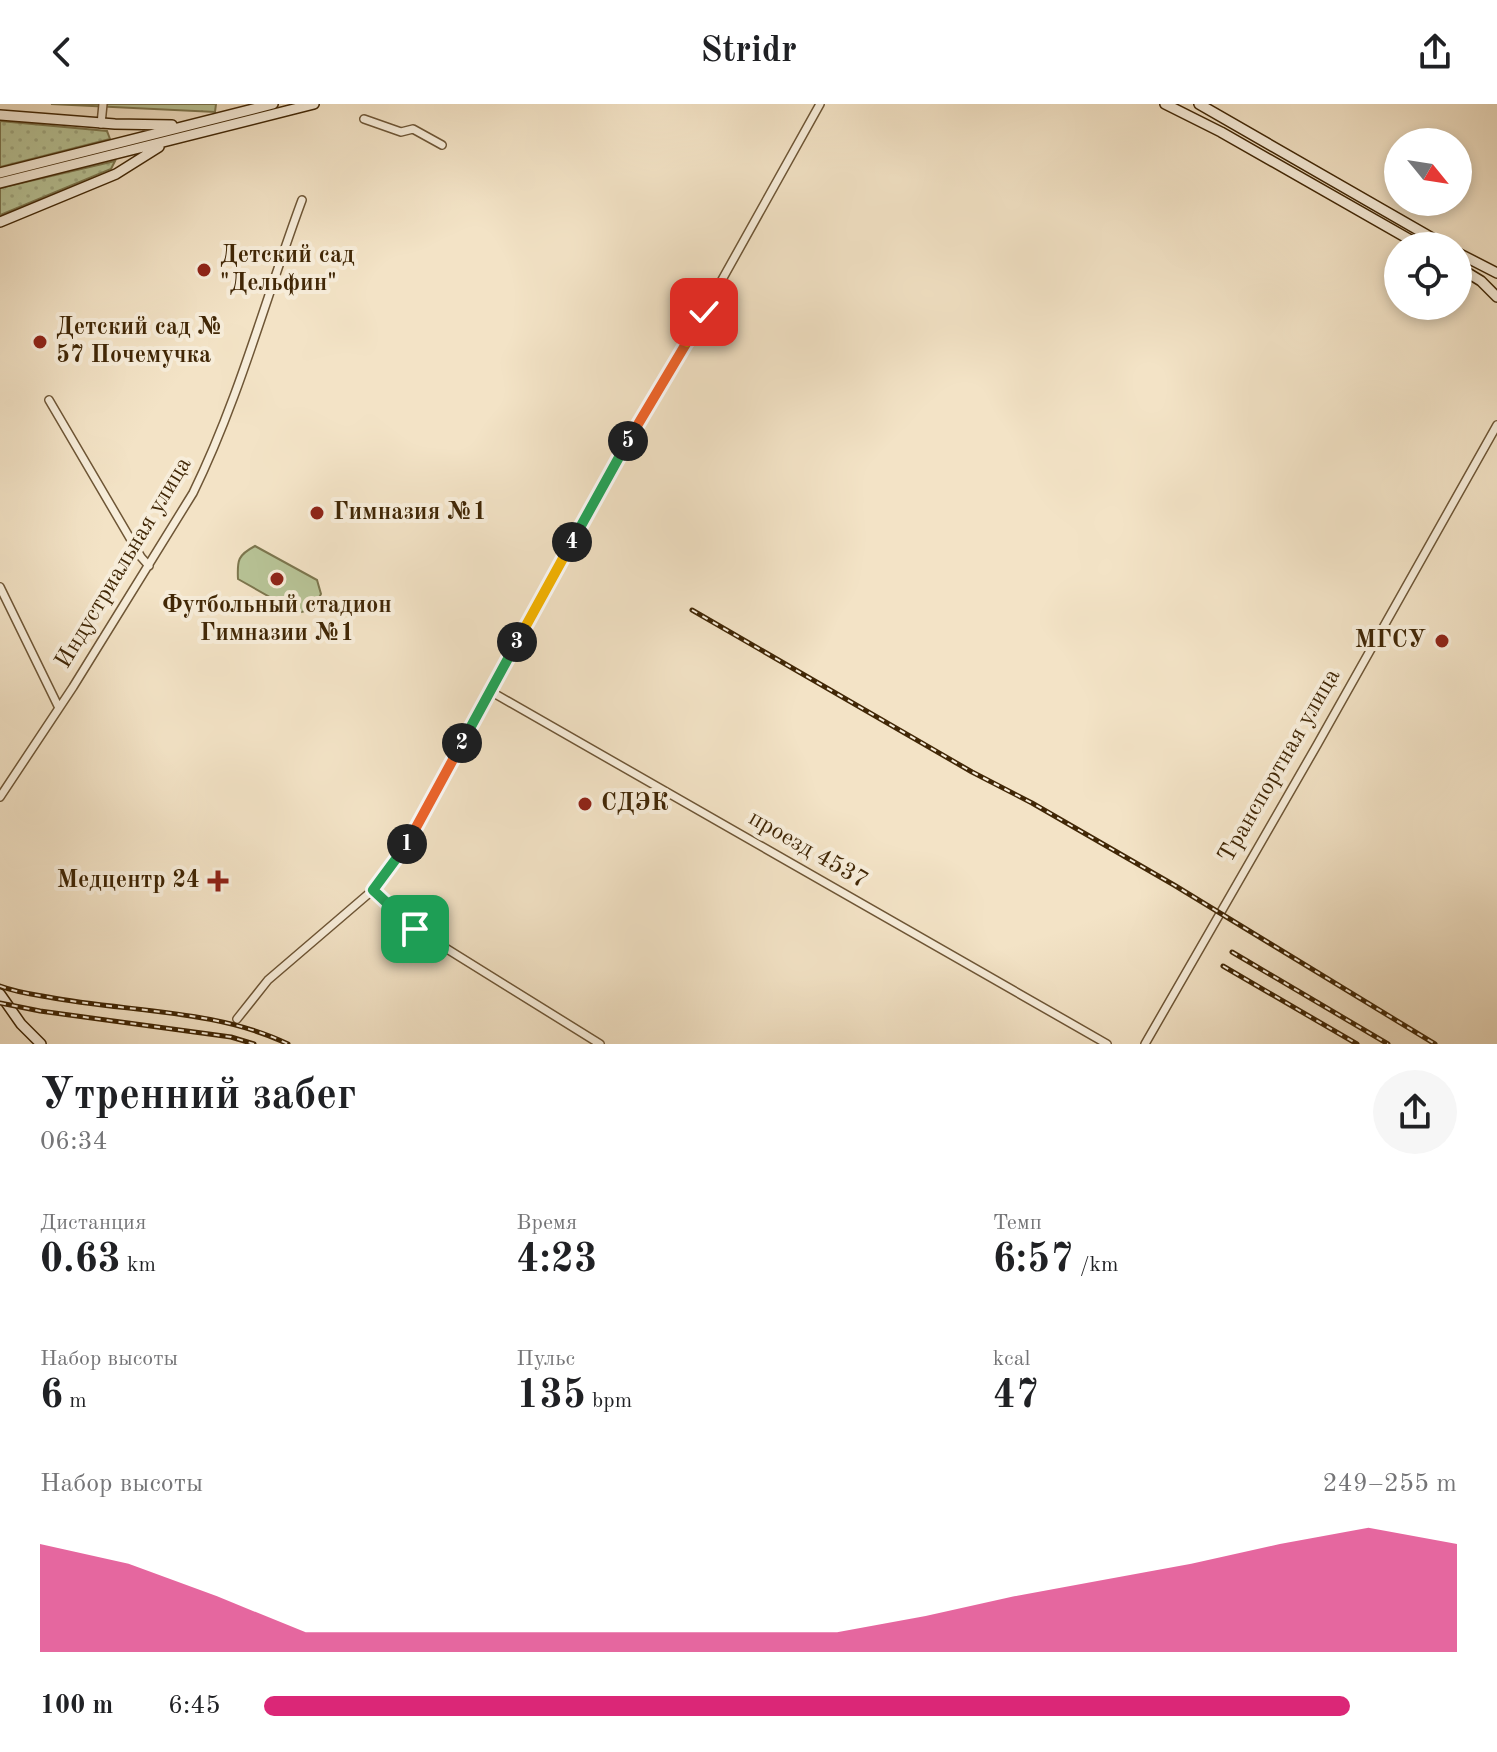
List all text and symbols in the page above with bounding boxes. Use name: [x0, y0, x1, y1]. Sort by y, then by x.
icon: back: [40, 30, 84, 74]
icon: share: [1413, 30, 1457, 74]
text: Stridr: [700, 34, 797, 70]
north arrow: [1384, 128, 1472, 216]
map controls: [1384, 128, 1472, 320]
button: locate: [1384, 232, 1472, 320]
place label: Детский сад "Дельфин": [220, 244, 355, 296]
marker: Детский сад "Дельфин": [195, 261, 213, 279]
pin: [670, 278, 738, 346]
icon: check: [682, 290, 726, 334]
place label: Детский сад № 57 Почемучка: [56, 316, 223, 368]
marker: Детский сад № 57 Почемучка: [31, 333, 49, 351]
pin: 5: [608, 421, 648, 461]
text: 5: [622, 430, 634, 452]
street label: Индустриальная улица: [51, 453, 197, 673]
place label: Гимназия №1: [333, 501, 487, 525]
marker: Гимназия №1: [308, 504, 326, 522]
pin: 4: [552, 522, 592, 562]
text: 4: [566, 531, 578, 553]
marker: Футбольный стадион Гимназии №1: [268, 570, 286, 588]
place label: Футбольный стадион Гимназии №1: [162, 594, 392, 646]
pin: 3: [497, 622, 537, 662]
place label: МГСУ: [1355, 629, 1426, 653]
text: 3: [511, 631, 523, 653]
marker: МГСУ: [1433, 632, 1451, 650]
street label: Транспортная улица: [1215, 665, 1345, 867]
pin: 2: [442, 723, 482, 763]
text: 2: [456, 732, 468, 754]
place label: СДЭК: [601, 792, 669, 816]
marker: СДЭК: [576, 795, 594, 813]
street label: проезд 4537: [744, 806, 872, 894]
pin: 1: [387, 824, 427, 864]
text: 1: [401, 833, 413, 855]
place label: Медцентр 24: [57, 869, 200, 893]
marker: Медцентр 24: [207, 870, 229, 892]
pin: [381, 895, 449, 963]
icon: arrive: [393, 907, 437, 951]
button: share: [1373, 1070, 1457, 1154]
text: Утренний забег: [40, 1074, 356, 1118]
text: 06:34: [40, 1129, 108, 1155]
text: Дистанция: [40, 1212, 146, 1234]
text: Время: [516, 1212, 577, 1234]
text: Темп: [993, 1212, 1042, 1234]
text: 0.63: [40, 1241, 121, 1281]
text: 4:23: [516, 1241, 597, 1281]
text: 6:57: [993, 1241, 1073, 1281]
text: km: [121, 1254, 156, 1276]
text: /km: [1073, 1254, 1118, 1276]
text: Набор высоты: [40, 1348, 178, 1370]
text: Пульс: [516, 1348, 575, 1370]
text: kcal: [993, 1348, 1031, 1370]
text: 6: [40, 1377, 63, 1417]
text: 135: [516, 1377, 586, 1417]
text: 47: [993, 1377, 1039, 1417]
text: m: [63, 1390, 87, 1412]
text: bpm: [586, 1390, 632, 1412]
text: Набор высоты: [40, 1471, 203, 1497]
text: 249–255 m: [1322, 1471, 1457, 1497]
text: 100 m: [40, 1693, 113, 1719]
text: 6:45: [168, 1693, 221, 1719]

